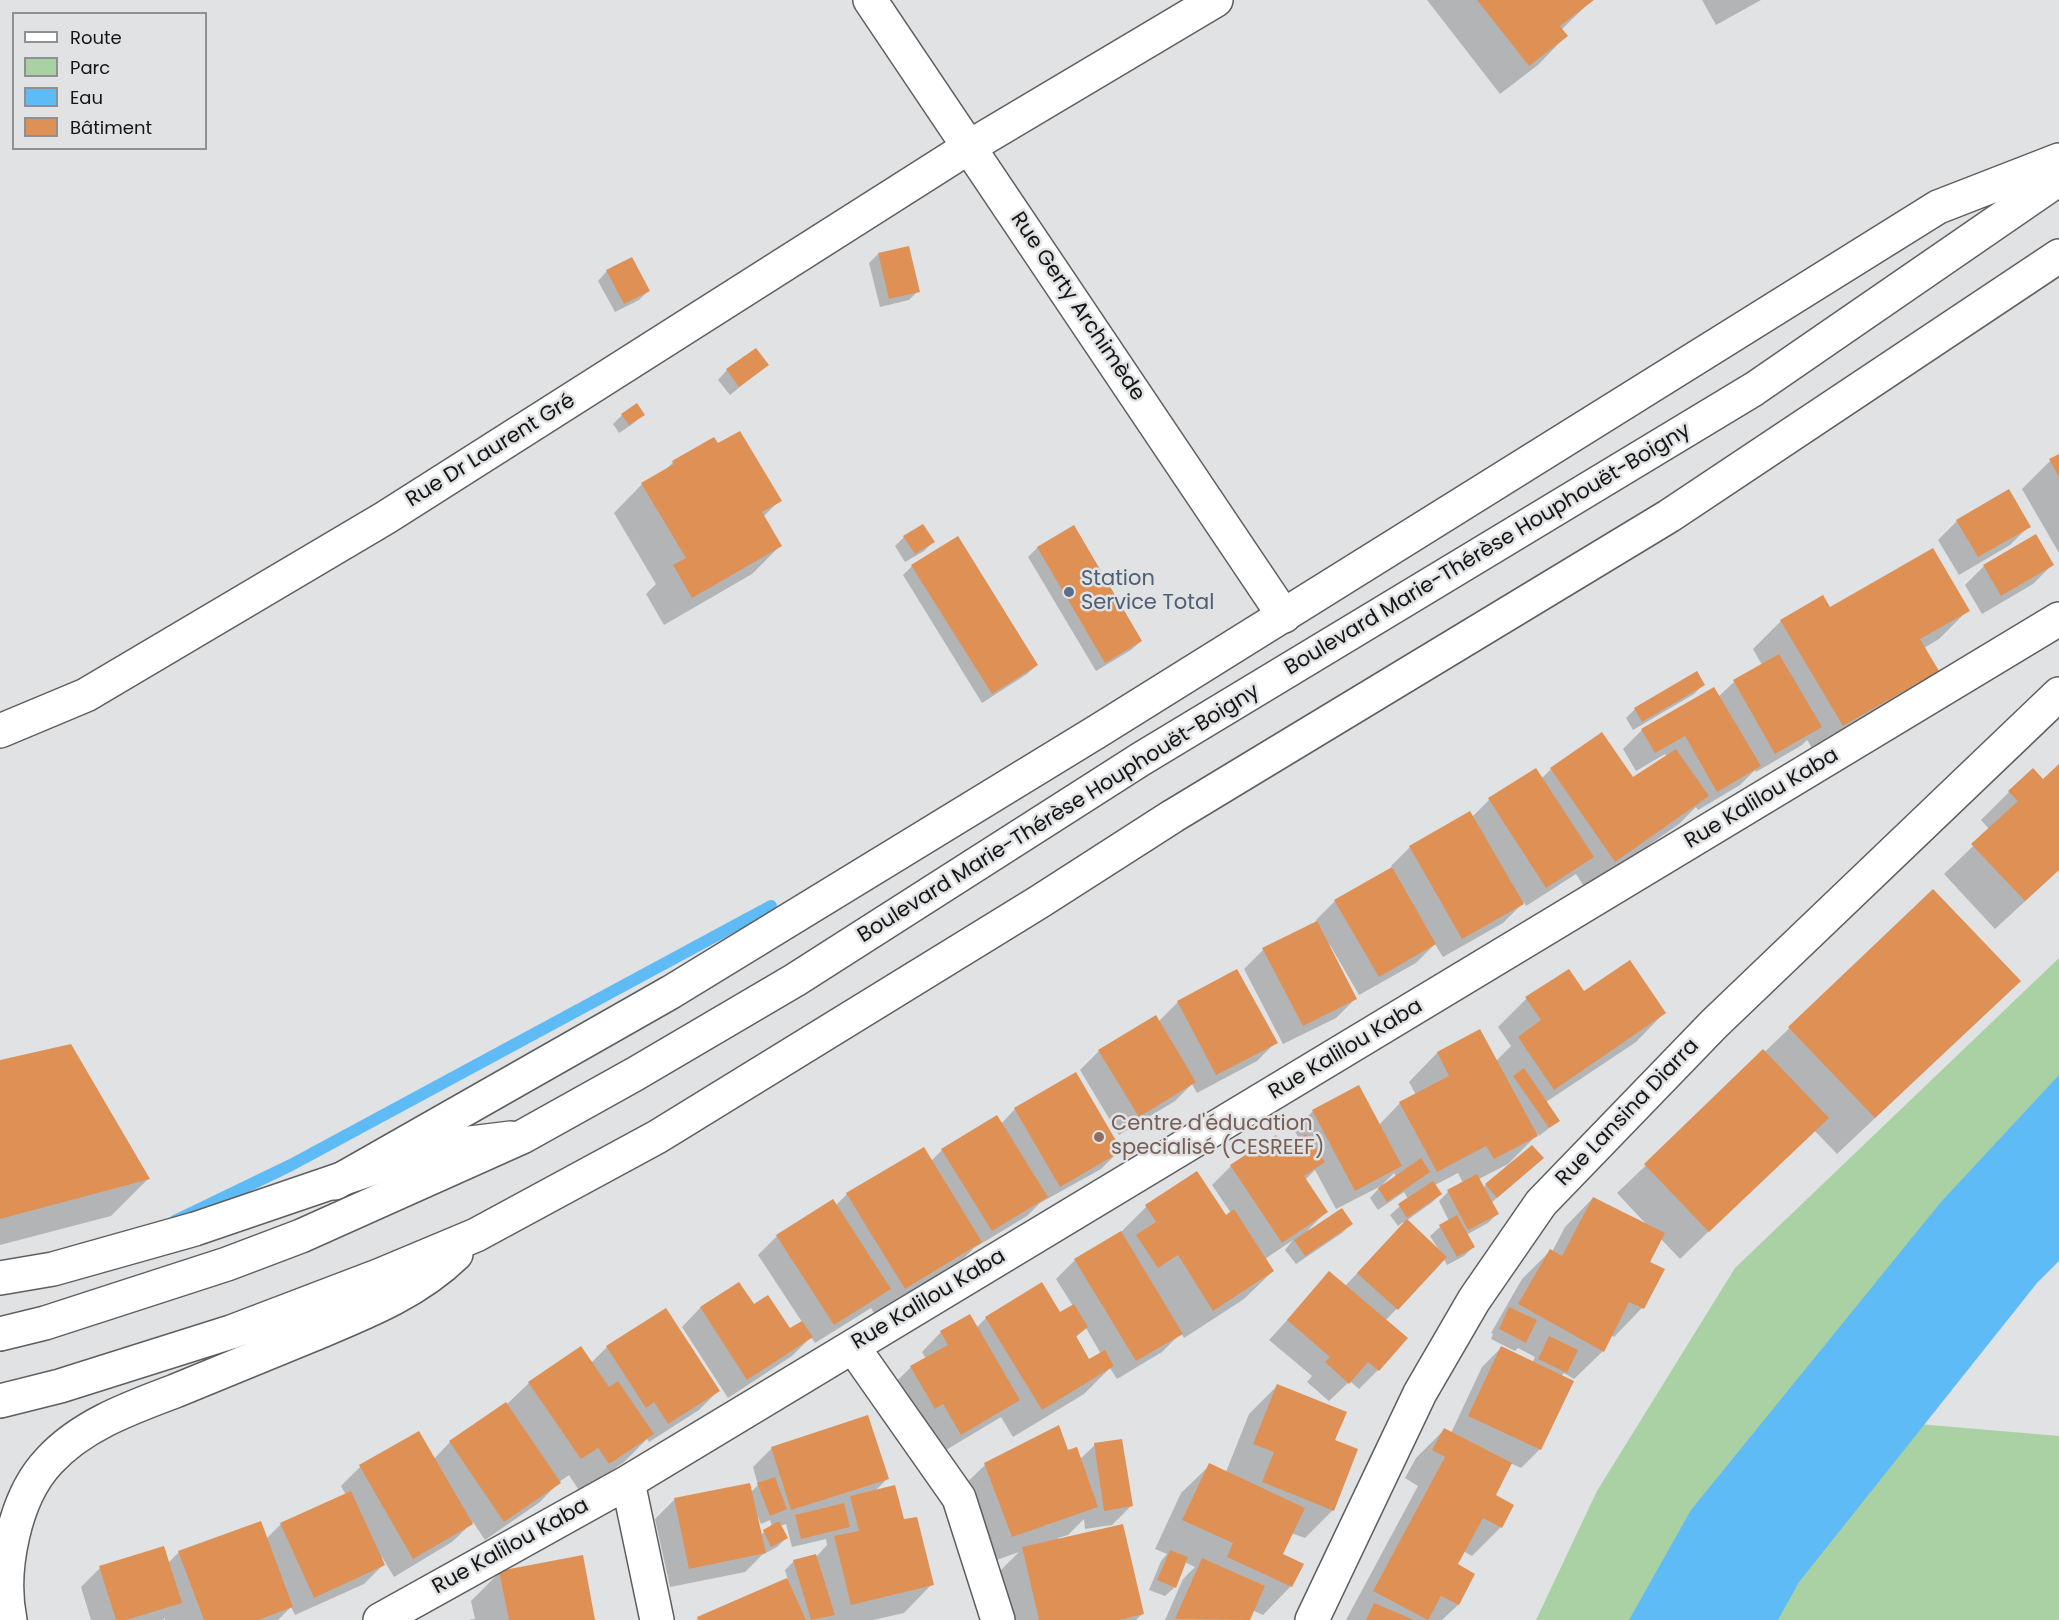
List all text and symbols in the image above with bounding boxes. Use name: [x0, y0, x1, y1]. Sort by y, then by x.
legend: [12, 12, 207, 150]
text: Route: [70, 25, 122, 50]
text: Parc: [70, 55, 110, 80]
text: Eau: [70, 85, 103, 110]
text: Bâtiment: [70, 115, 152, 140]
street label: Rue Gerty Archimède: [1004, 208, 1150, 406]
street label: Rue Dr Laurent Gré: [402, 389, 580, 513]
street label: Boulevard Marie-Thérèse Houphouët-Boigny: [1281, 418, 1695, 682]
place label: Station Service Total: [1081, 567, 1214, 617]
marker: Station Service Total: [1062, 585, 1076, 599]
street label: Boulevard Marie-Thérèse Houphouët-Boigny: [854, 679, 1264, 949]
street label: Rue Kalilou Kaba: [1681, 743, 1843, 855]
street label: Rue Kalilou Kaba: [1265, 994, 1427, 1106]
street label: Rue Lansina Diarra: [1551, 1034, 1705, 1192]
place label: Centre d'éducation specialisé (CESREEF): [1111, 1112, 1324, 1162]
marker: Centre d'éducation specialisé (CESREEF): [1092, 1130, 1106, 1144]
street label: Rue Kalilou Kaba: [848, 1244, 1010, 1356]
street label: Rue Kalilou Kaba: [428, 1494, 594, 1600]

